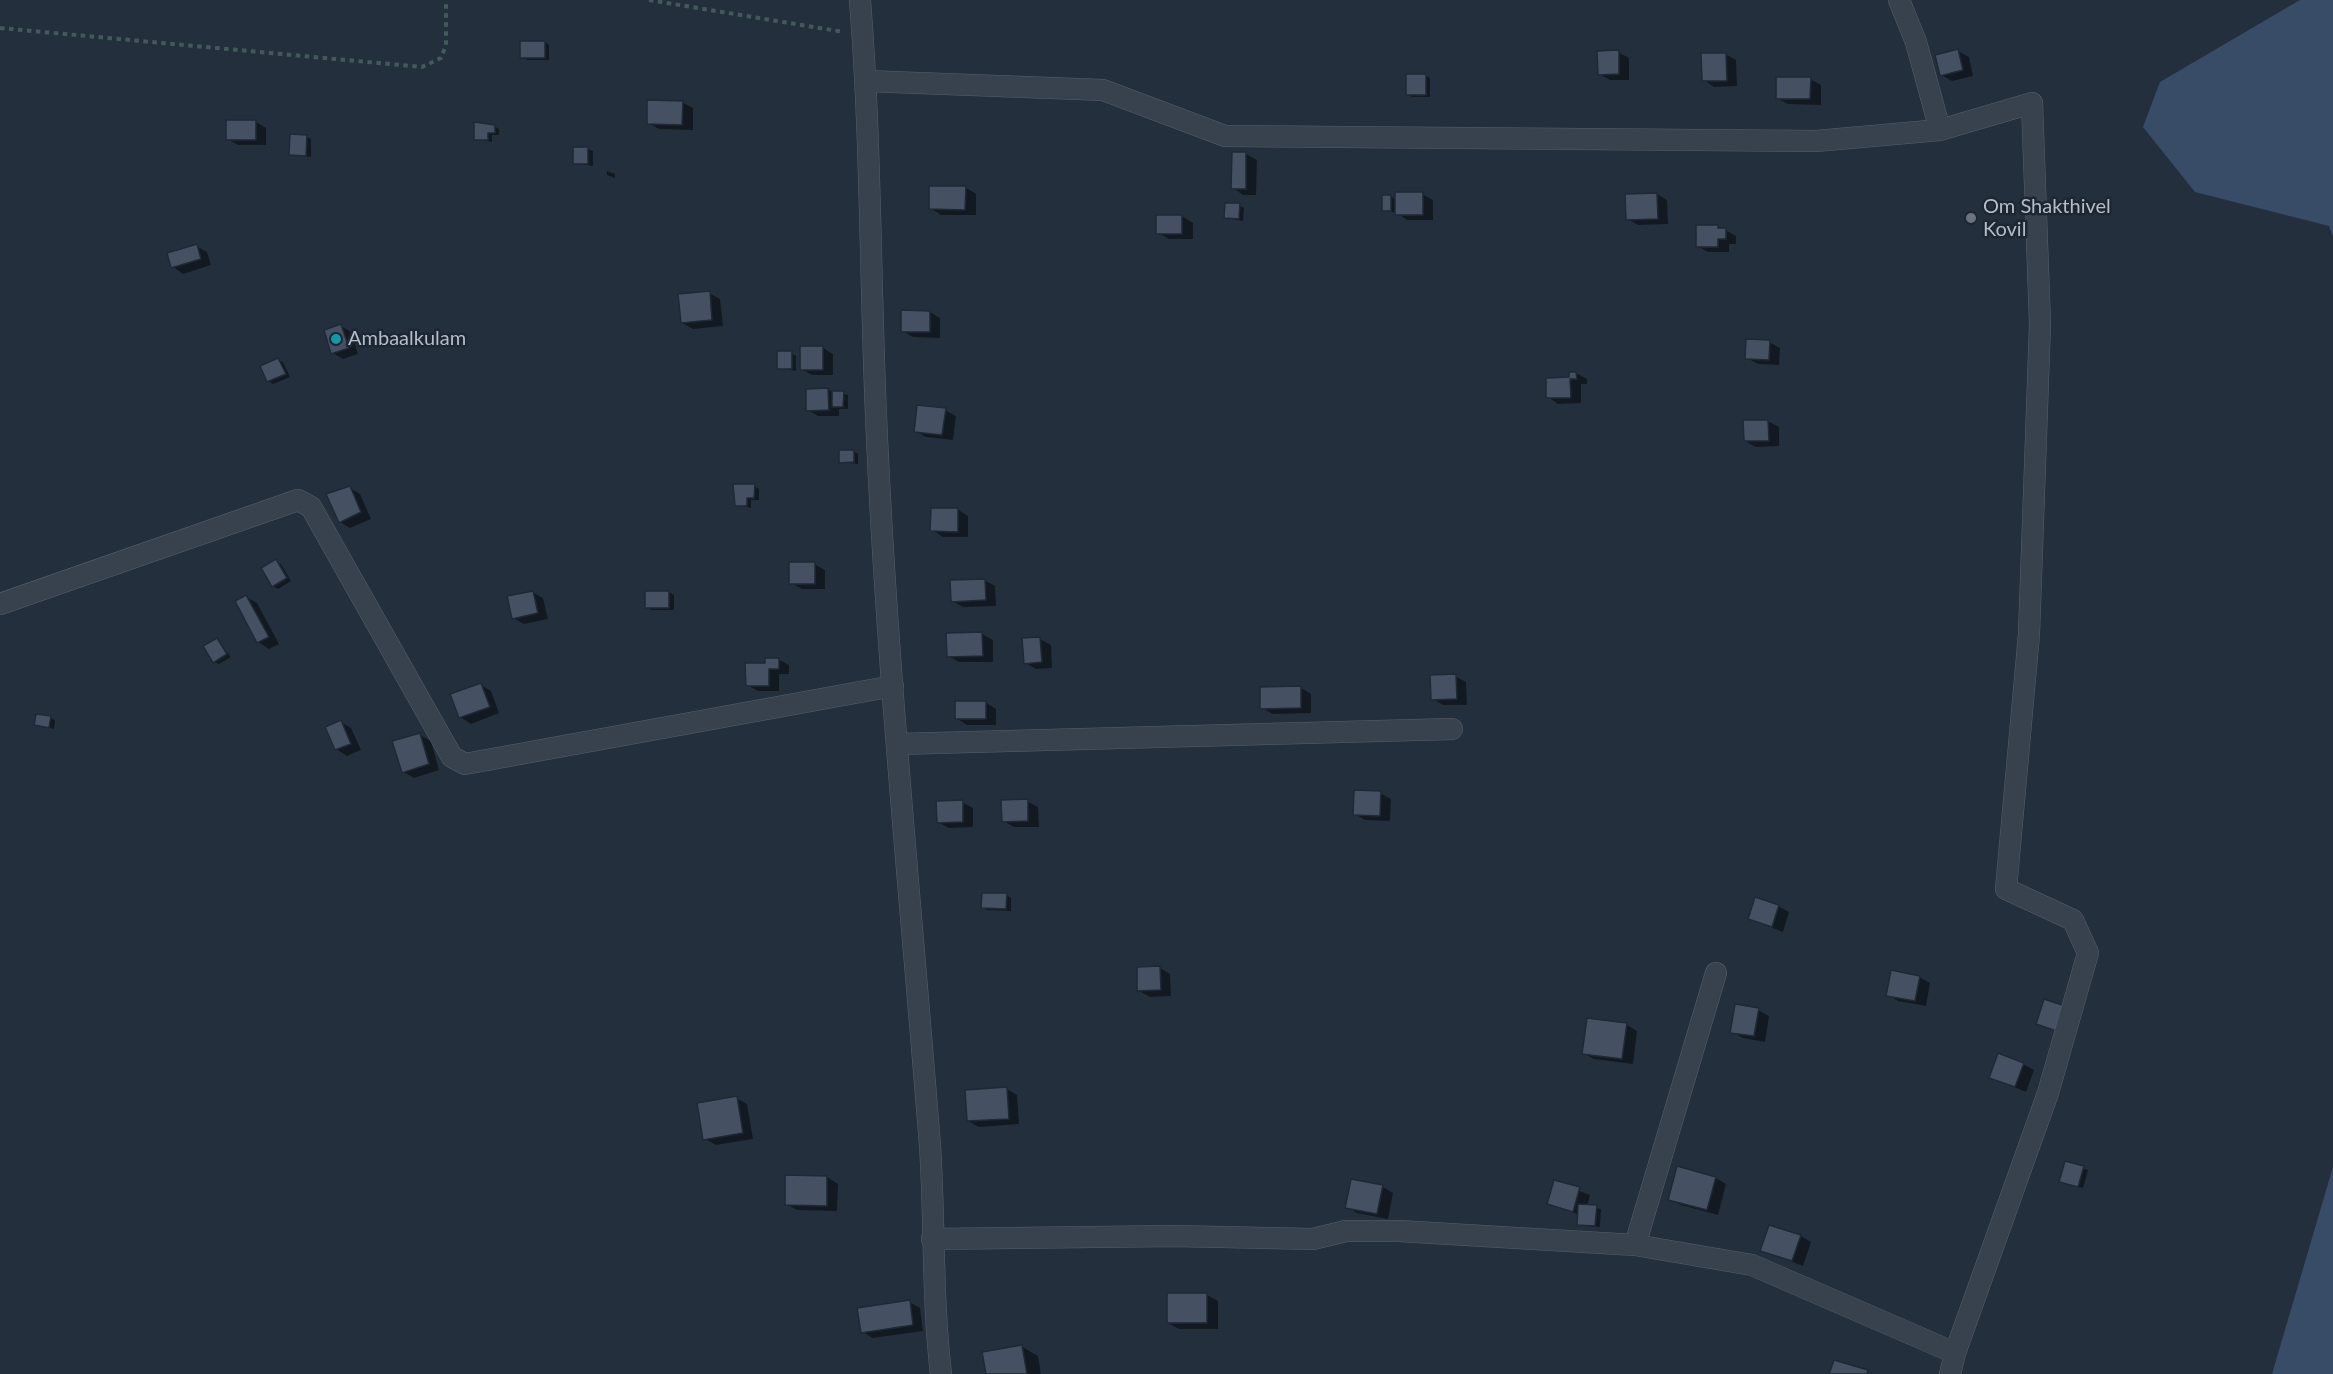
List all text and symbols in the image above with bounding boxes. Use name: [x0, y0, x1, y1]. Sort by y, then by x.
place label: Om Shakthivel Kovil: [1983, 195, 2111, 242]
marker: Om Shakthivel Kovil: [1964, 211, 1978, 225]
place label: Ambaalkulam: [348, 327, 466, 351]
marker: Ambaalkulam: [329, 332, 343, 346]

